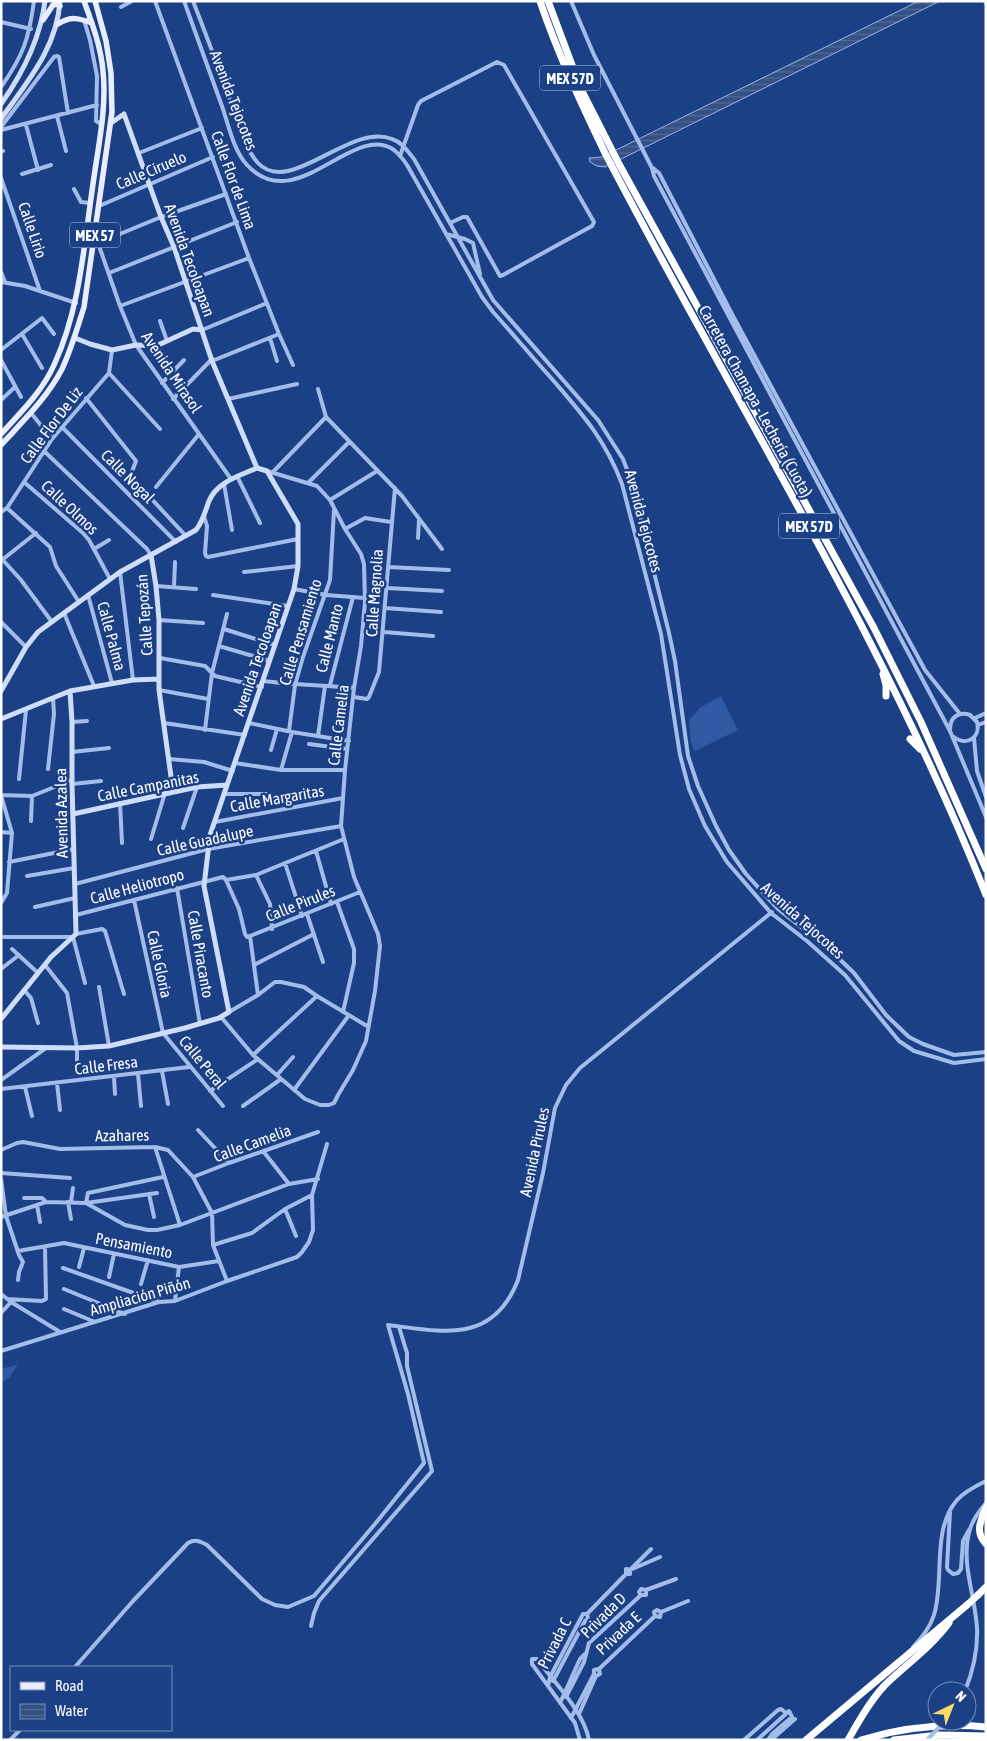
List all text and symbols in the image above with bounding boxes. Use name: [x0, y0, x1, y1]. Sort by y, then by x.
street label: Avenida Tejocotes: [206, 48, 261, 153]
road number: MEX 57D: [540, 66, 600, 90]
street label: Calle Flor de Lima: [208, 128, 260, 232]
street label: Calle Ciruelo: [113, 147, 189, 193]
street label: Calle Lirio: [15, 200, 51, 260]
street label: Avenida Tecoloapan: [160, 201, 219, 319]
road number: MEX 57: [70, 222, 120, 248]
street label: Carretera Chamapa - Lechería (Cuota): [695, 302, 816, 501]
street label: Avenida Mirasol: [138, 328, 206, 417]
street label: Calle Flor De Liz: [16, 383, 86, 467]
street label: Calle Nogal: [97, 446, 159, 508]
street label: Avenida Tejocotes: [621, 468, 666, 575]
street label: Calle Olmos: [38, 476, 102, 538]
road number: MEX 57D: [779, 514, 839, 538]
street label: Calle Magnolia: [362, 548, 387, 638]
street label: Calle Tepozán: [132, 574, 157, 656]
street label: Calle Pensamiento: [275, 577, 325, 687]
street label: Calle Palma: [94, 600, 130, 672]
street label: Avenida Tecoloapan: [229, 600, 286, 718]
street label: Calle Manto: [312, 602, 346, 674]
street label: Calle Camelia: [324, 684, 352, 766]
street label: Calle Campanitas: [96, 767, 201, 806]
street label: Avenida Azalea: [51, 768, 71, 858]
street label: Calle Margaritas: [229, 781, 326, 816]
street label: Calle Guadalupe: [155, 821, 255, 860]
street label: Calle Heliotropo: [88, 865, 186, 908]
street label: Avenida Tejocotes: [757, 878, 848, 963]
street label: Calle Pirules: [263, 881, 338, 925]
street label: Calle Piracanto: [184, 909, 218, 999]
street label: Calle Gloria: [144, 929, 176, 999]
street label: Calle Peral: [176, 1032, 231, 1093]
street label: Calle Fresa: [73, 1052, 139, 1078]
street label: Avenida Pirules: [516, 1105, 552, 1198]
street label: Calle Camelia: [211, 1121, 293, 1165]
street label: Azahares: [95, 1126, 149, 1144]
street label: Pensamiento: [94, 1229, 174, 1261]
street label: Ampliación Piñón: [88, 1273, 193, 1320]
street label: Privada D: [577, 1589, 629, 1641]
street label: Privada E: [592, 1608, 644, 1658]
street label: Privada C: [534, 1615, 574, 1671]
legend: [10, 1666, 172, 1731]
text: Road: [55, 1677, 84, 1694]
north arrow: [927, 1681, 977, 1731]
text: N: [952, 1688, 969, 1705]
text: Water: [55, 1702, 88, 1719]

